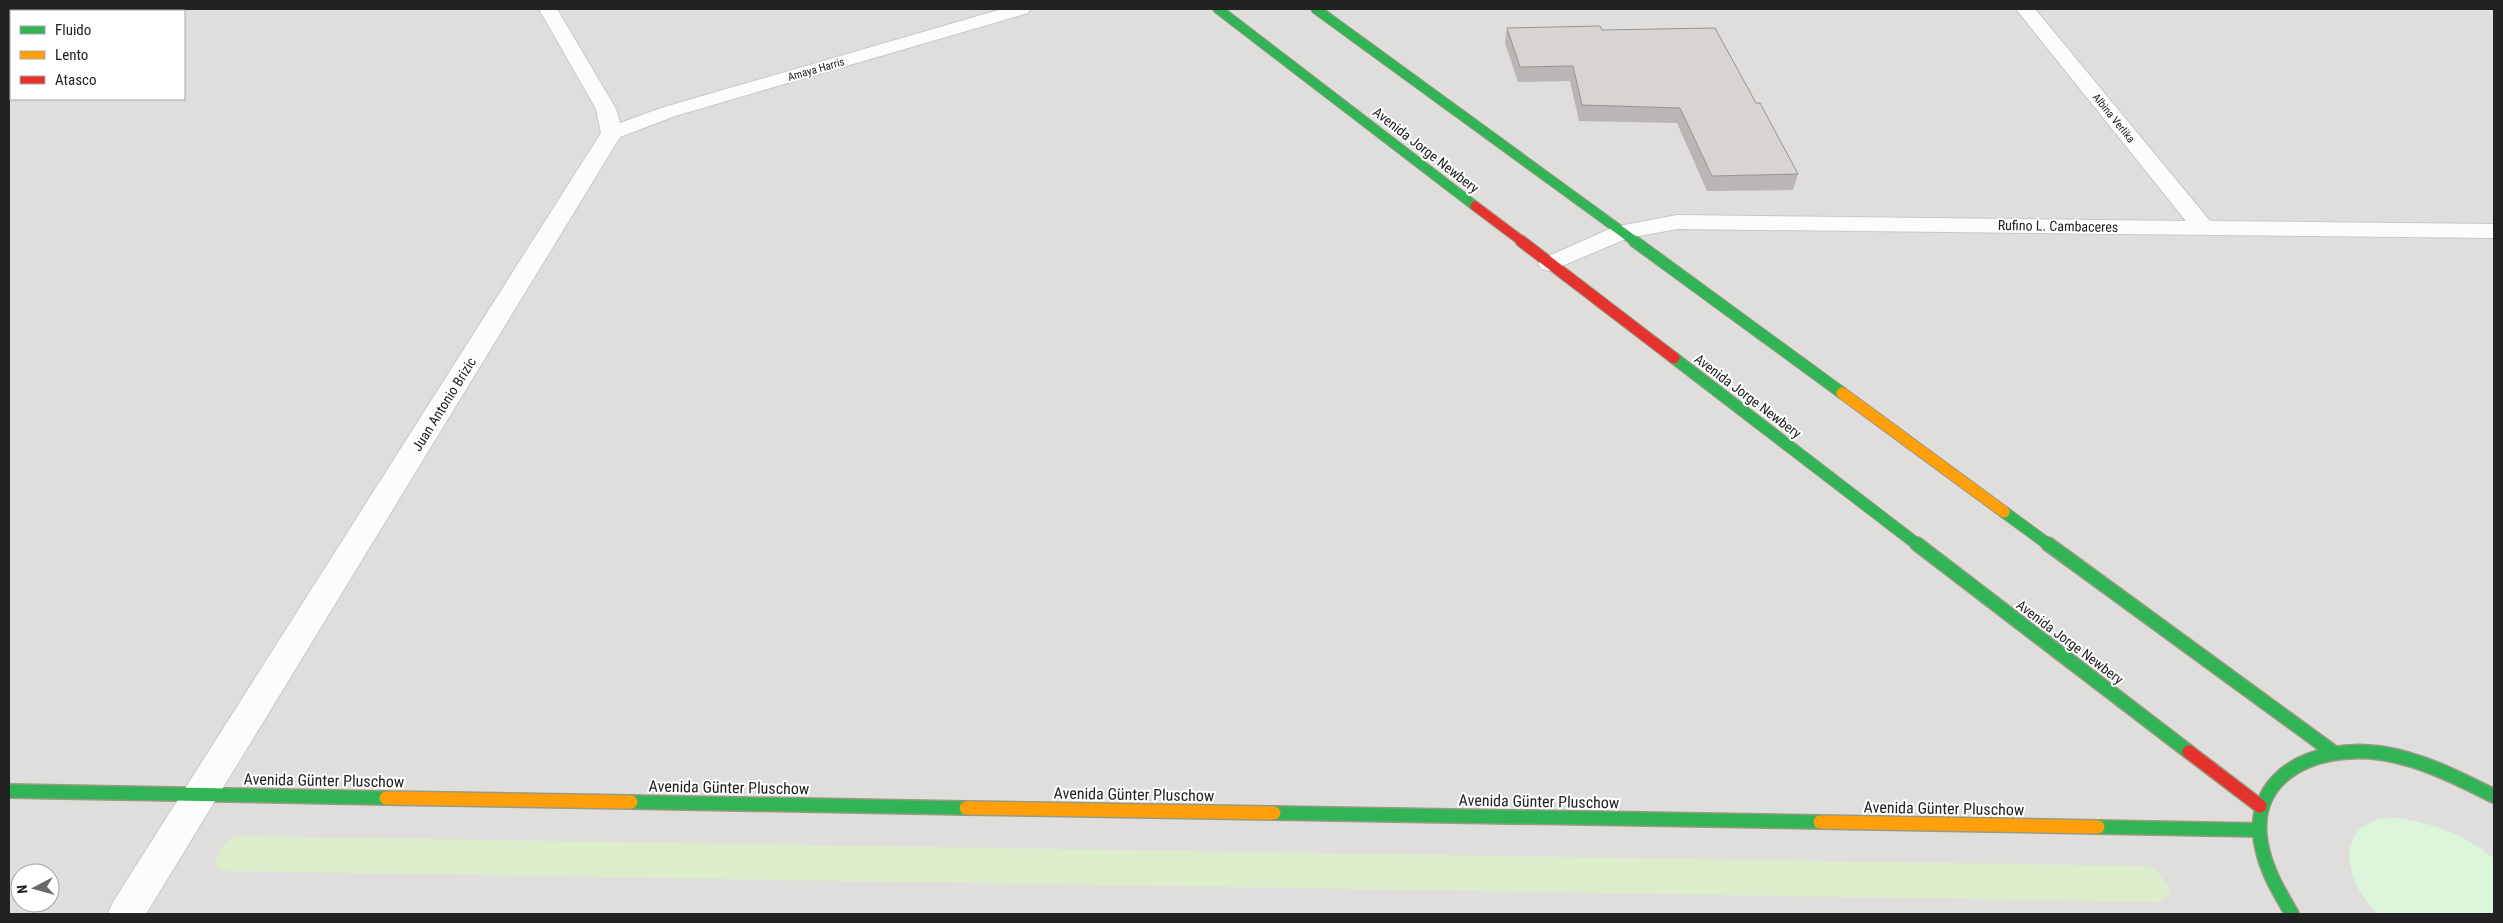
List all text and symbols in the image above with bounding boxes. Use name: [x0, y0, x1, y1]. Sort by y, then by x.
legend: [10, 10, 185, 100]
text: Fluido: [55, 21, 91, 39]
text: Lento: [55, 46, 88, 64]
street label: Amaya Harris: [786, 55, 846, 84]
text: Atasco: [55, 71, 96, 89]
street label: Albina Verlika: [2090, 91, 2137, 146]
street label: Avenida Jorge Newbery: [1370, 104, 1482, 196]
street label: Rufino L. Cambaceres: [1998, 217, 2118, 235]
street label: Avenida Jorge Newbery: [1691, 351, 1805, 442]
street label: Juan Antonio Brizic: [409, 354, 479, 454]
street label: Avenida Jorge Newbery: [2013, 597, 2127, 688]
street label: Avenida Günter Pluschow: [244, 770, 404, 791]
street label: Avenida Günter Pluschow: [649, 777, 809, 798]
street label: Avenida Günter Pluschow: [1054, 784, 1214, 805]
street label: Avenida Günter Pluschow: [1459, 791, 1619, 812]
street label: Avenida Günter Pluschow: [1864, 798, 2024, 819]
north arrow: [10, 863, 60, 913]
text: N: [14, 884, 30, 894]

